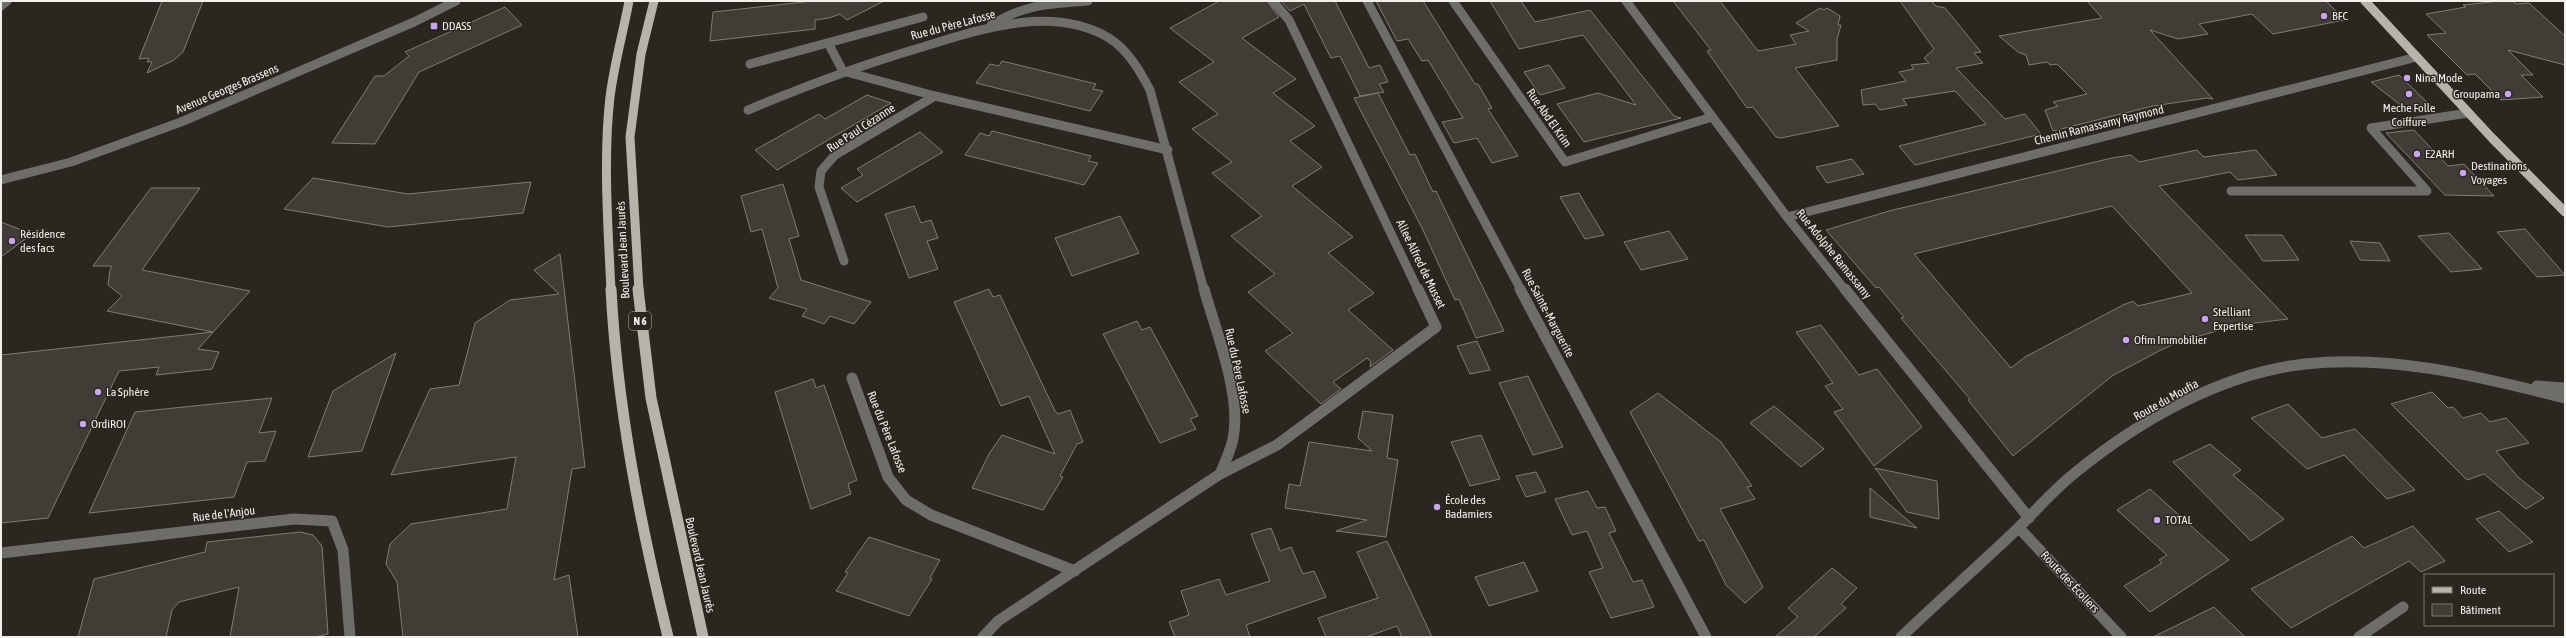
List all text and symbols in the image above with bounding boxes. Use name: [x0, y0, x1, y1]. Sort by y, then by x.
street label: Rue du Père Lafosse: [909, 7, 997, 43]
place label: BFC: [2332, 9, 2349, 23]
marker: BFC: [2319, 11, 2329, 21]
place label: DDASS: [442, 19, 471, 33]
marker: DDASS: [429, 21, 439, 31]
street label: Avenue Georges Brassens: [174, 61, 280, 117]
place label: Nina Mode: [2415, 71, 2463, 85]
marker: Nina Mode: [2402, 73, 2412, 83]
street label: Rue Abd El Krim: [1524, 86, 1574, 150]
place label: Groupama: [2453, 87, 2500, 101]
marker: Meche Folle Coiffure: [2404, 89, 2414, 99]
marker: Groupama: [2503, 89, 2513, 99]
street label: Rue Paul Cézanne: [824, 101, 898, 155]
place label: Meche Folle Coiffure: [2383, 101, 2435, 129]
street label: Chemin Ramassamy Raymond: [2033, 102, 2165, 148]
place label: E2ARH: [2425, 147, 2455, 161]
marker: E2ARH: [2412, 149, 2422, 159]
place label: Destinations Voyages: [2471, 159, 2527, 187]
marker: Destinations Voyages: [2458, 168, 2468, 178]
street label: Boulevard Jean Jaurès: [613, 201, 633, 299]
street label: Rue Adolphe Ramassamy: [1794, 206, 1874, 302]
street label: Allee Alfred de Musset: [1393, 217, 1449, 311]
place label: Résidence des facs: [20, 227, 65, 255]
marker: Résidence des facs: [7, 236, 17, 246]
street label: Rue Sainte-Marguerite: [1519, 266, 1577, 360]
place label: Stelliant Expertise: [2213, 305, 2253, 333]
road number: N 6: [629, 312, 651, 330]
marker: Stelliant Expertise: [2200, 314, 2210, 324]
street label: Rue du Père Lafosse: [1222, 327, 1254, 415]
place label: Ofim Immobilier: [2134, 333, 2207, 347]
marker: Ofim Immobilier: [2121, 335, 2131, 345]
street label: Route du Moufia: [2131, 376, 2201, 424]
place label: La Sphère: [106, 385, 149, 399]
marker: La Sphère: [93, 387, 103, 397]
street label: Rue du Père Lafosse: [864, 389, 910, 475]
place label: OrdiROI: [91, 417, 126, 431]
marker: OrdiROI: [78, 419, 88, 429]
place label: École des Badamiers: [1445, 493, 1492, 521]
marker: École des Badamiers: [1432, 502, 1442, 512]
street label: Rue de l'Anjou: [192, 503, 256, 525]
place label: TOTAL: [2165, 513, 2192, 527]
marker: TOTAL: [2152, 515, 2162, 525]
street label: Boulevard Jean Jaurès: [682, 516, 718, 614]
street label: Route des Écoliers: [2038, 548, 2102, 616]
legend: [2424, 574, 2554, 626]
text: Route: [2460, 583, 2486, 597]
text: Bâtiment: [2460, 603, 2501, 617]

